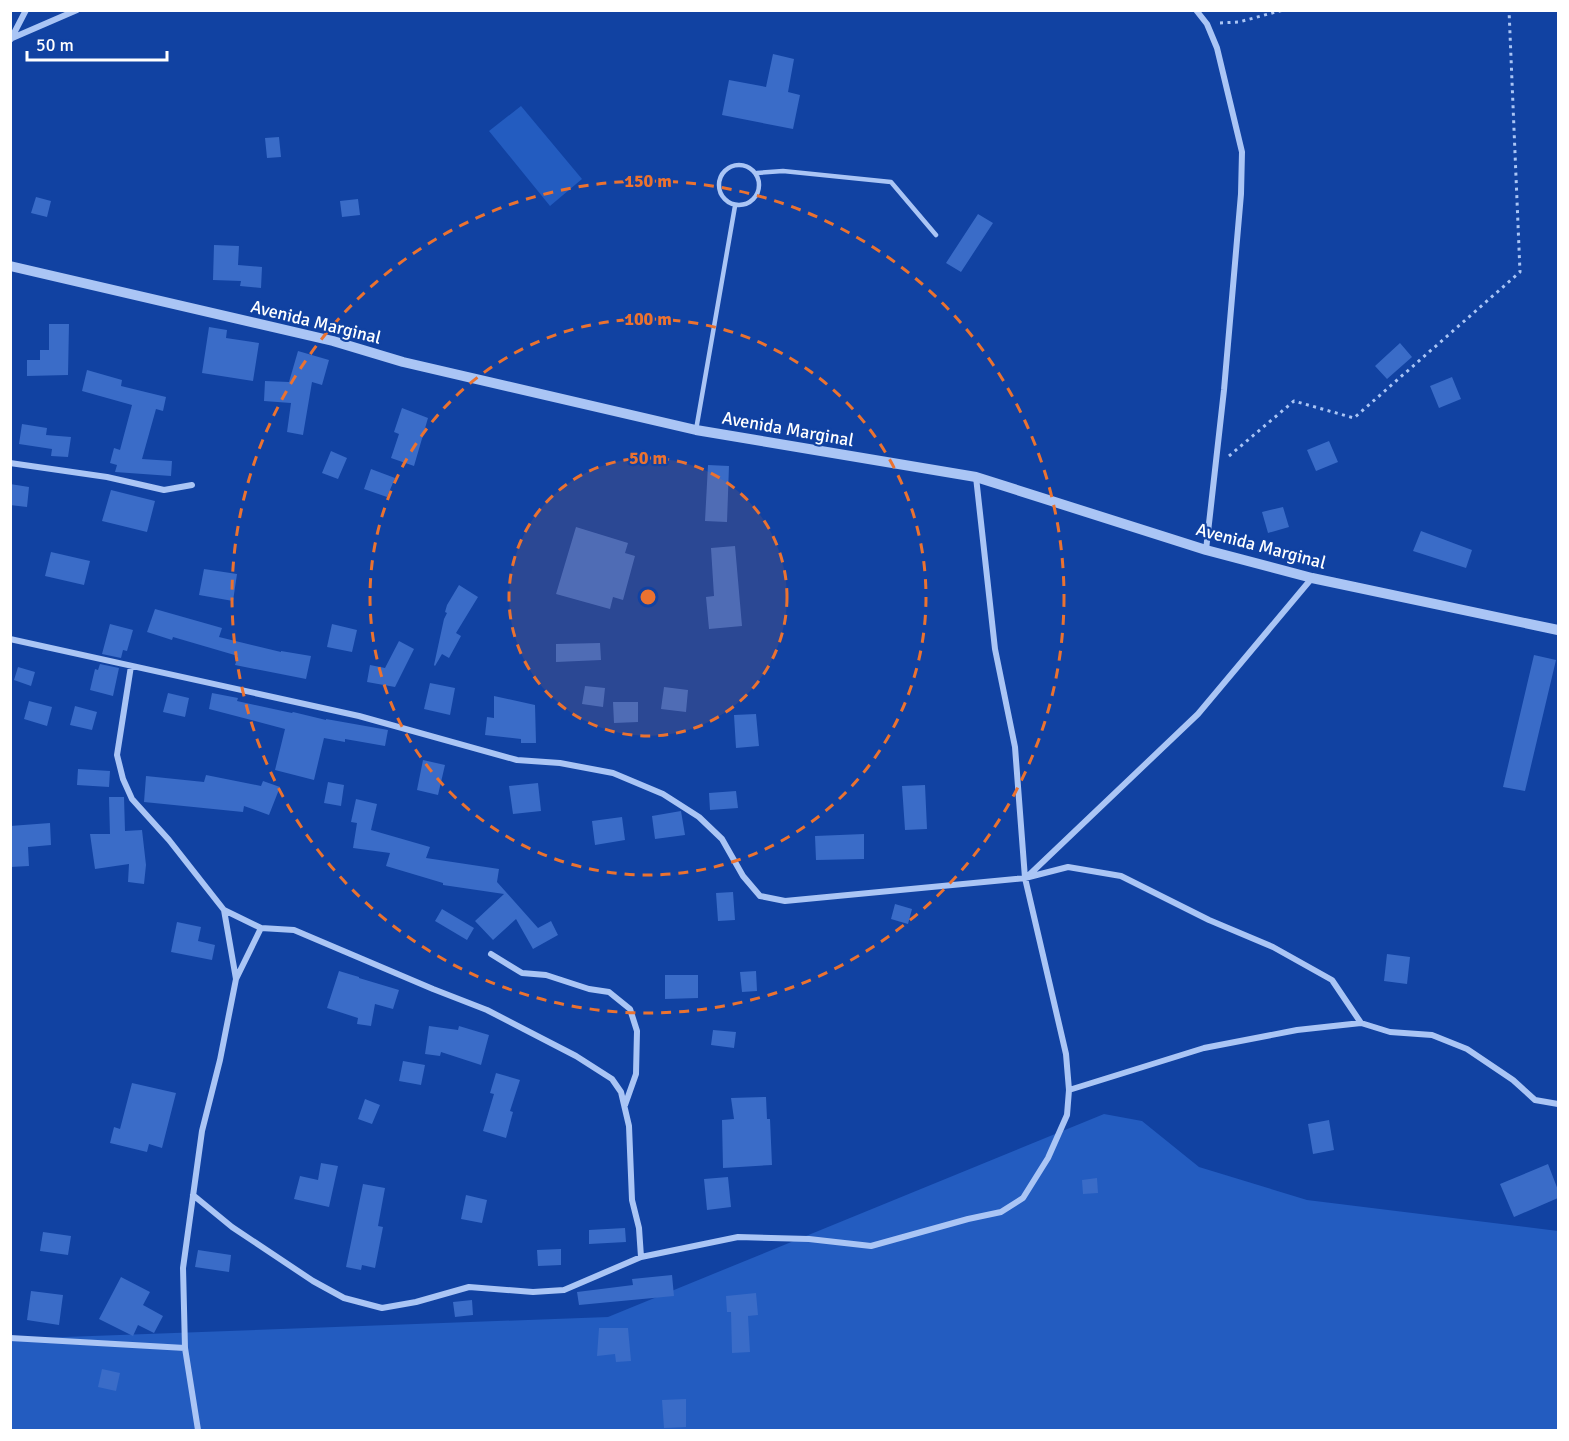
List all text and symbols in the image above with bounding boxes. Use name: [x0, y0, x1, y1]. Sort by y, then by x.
scale bar: [27, 24, 166, 62]
text: 50 m: [36, 34, 74, 56]
text: 150 m: [624, 170, 672, 192]
street label: Avenida Marginal: [248, 295, 384, 349]
text: 100 m: [624, 308, 672, 330]
street label: Avenida Marginal: [720, 407, 856, 451]
text: 50 m: [629, 447, 667, 469]
street label: Avenida Marginal: [1194, 518, 1328, 574]
centre of rings: [638, 587, 658, 607]

